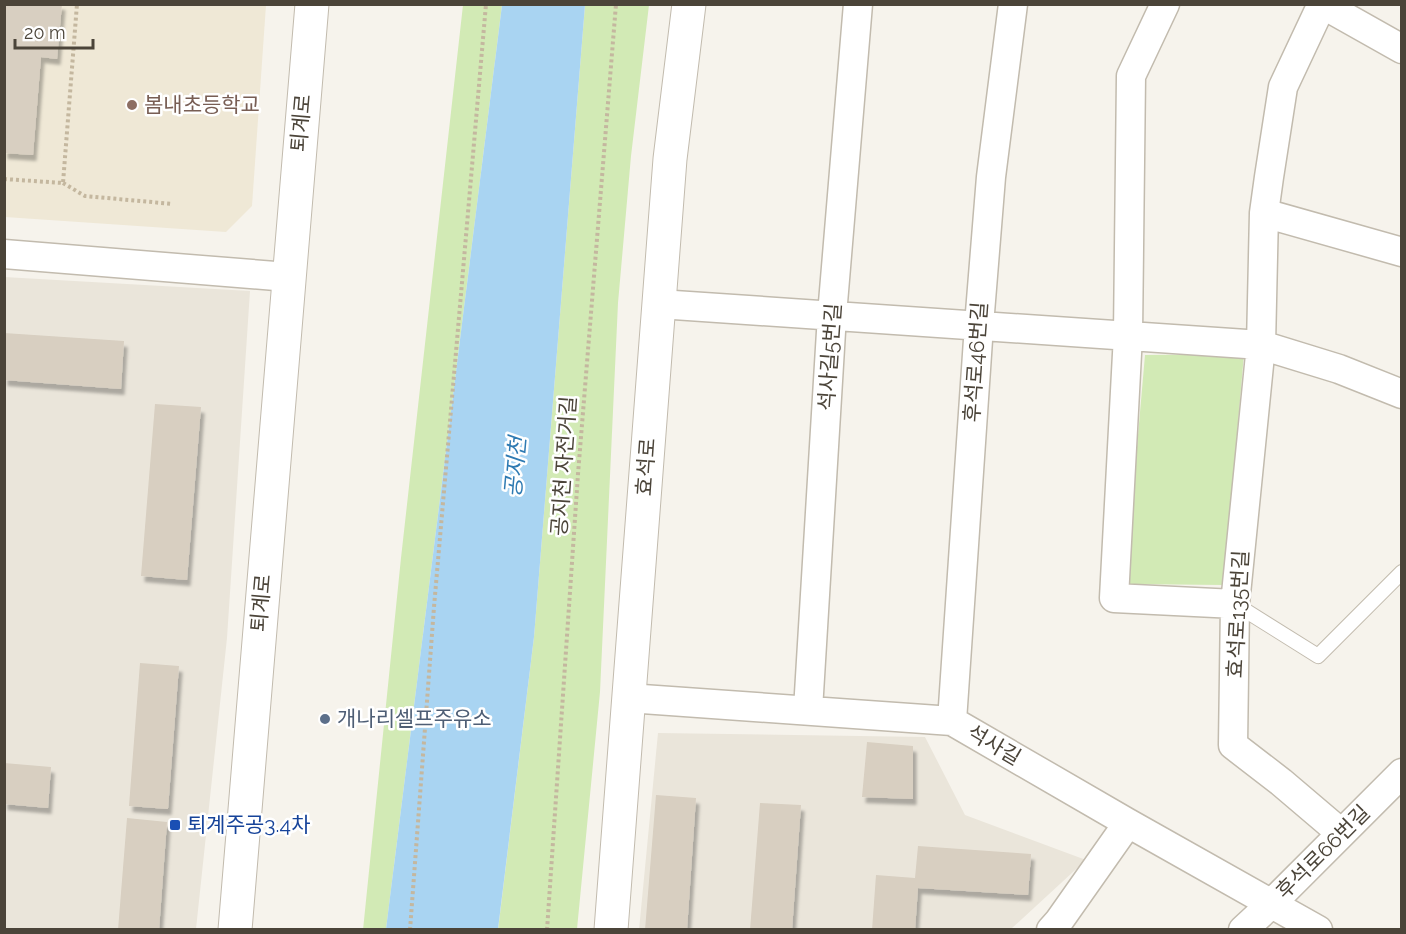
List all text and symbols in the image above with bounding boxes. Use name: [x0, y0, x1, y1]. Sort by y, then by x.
scale bar: [15, 12, 93, 50]
text: 20 m: [24, 22, 66, 43]
place label: 봄내초등학교: [144, 92, 260, 117]
street label: 퇴계로: [286, 93, 315, 153]
marker: 봄내초등학교: [125, 98, 139, 112]
street label: 후석로46번길: [959, 301, 992, 423]
street label: 석사길5번길: [813, 302, 846, 412]
street label: 공지천 자전거길: [546, 395, 581, 537]
water label: 공지천: [499, 433, 531, 498]
street label: 효석로: [631, 437, 660, 497]
street label: 효석로135번길: [1222, 549, 1253, 679]
street label: 퇴계로: [246, 573, 275, 633]
place label: 개나리셀프주유소: [337, 706, 492, 731]
marker: 개나리셀프주유소: [318, 712, 332, 726]
street label: 석사길: [963, 719, 1026, 770]
street label: 후석로66번길: [1271, 800, 1375, 904]
place label: 퇴계주공3.4차: [187, 812, 310, 837]
marker: 퇴계주공3.4차: [168, 818, 182, 832]

